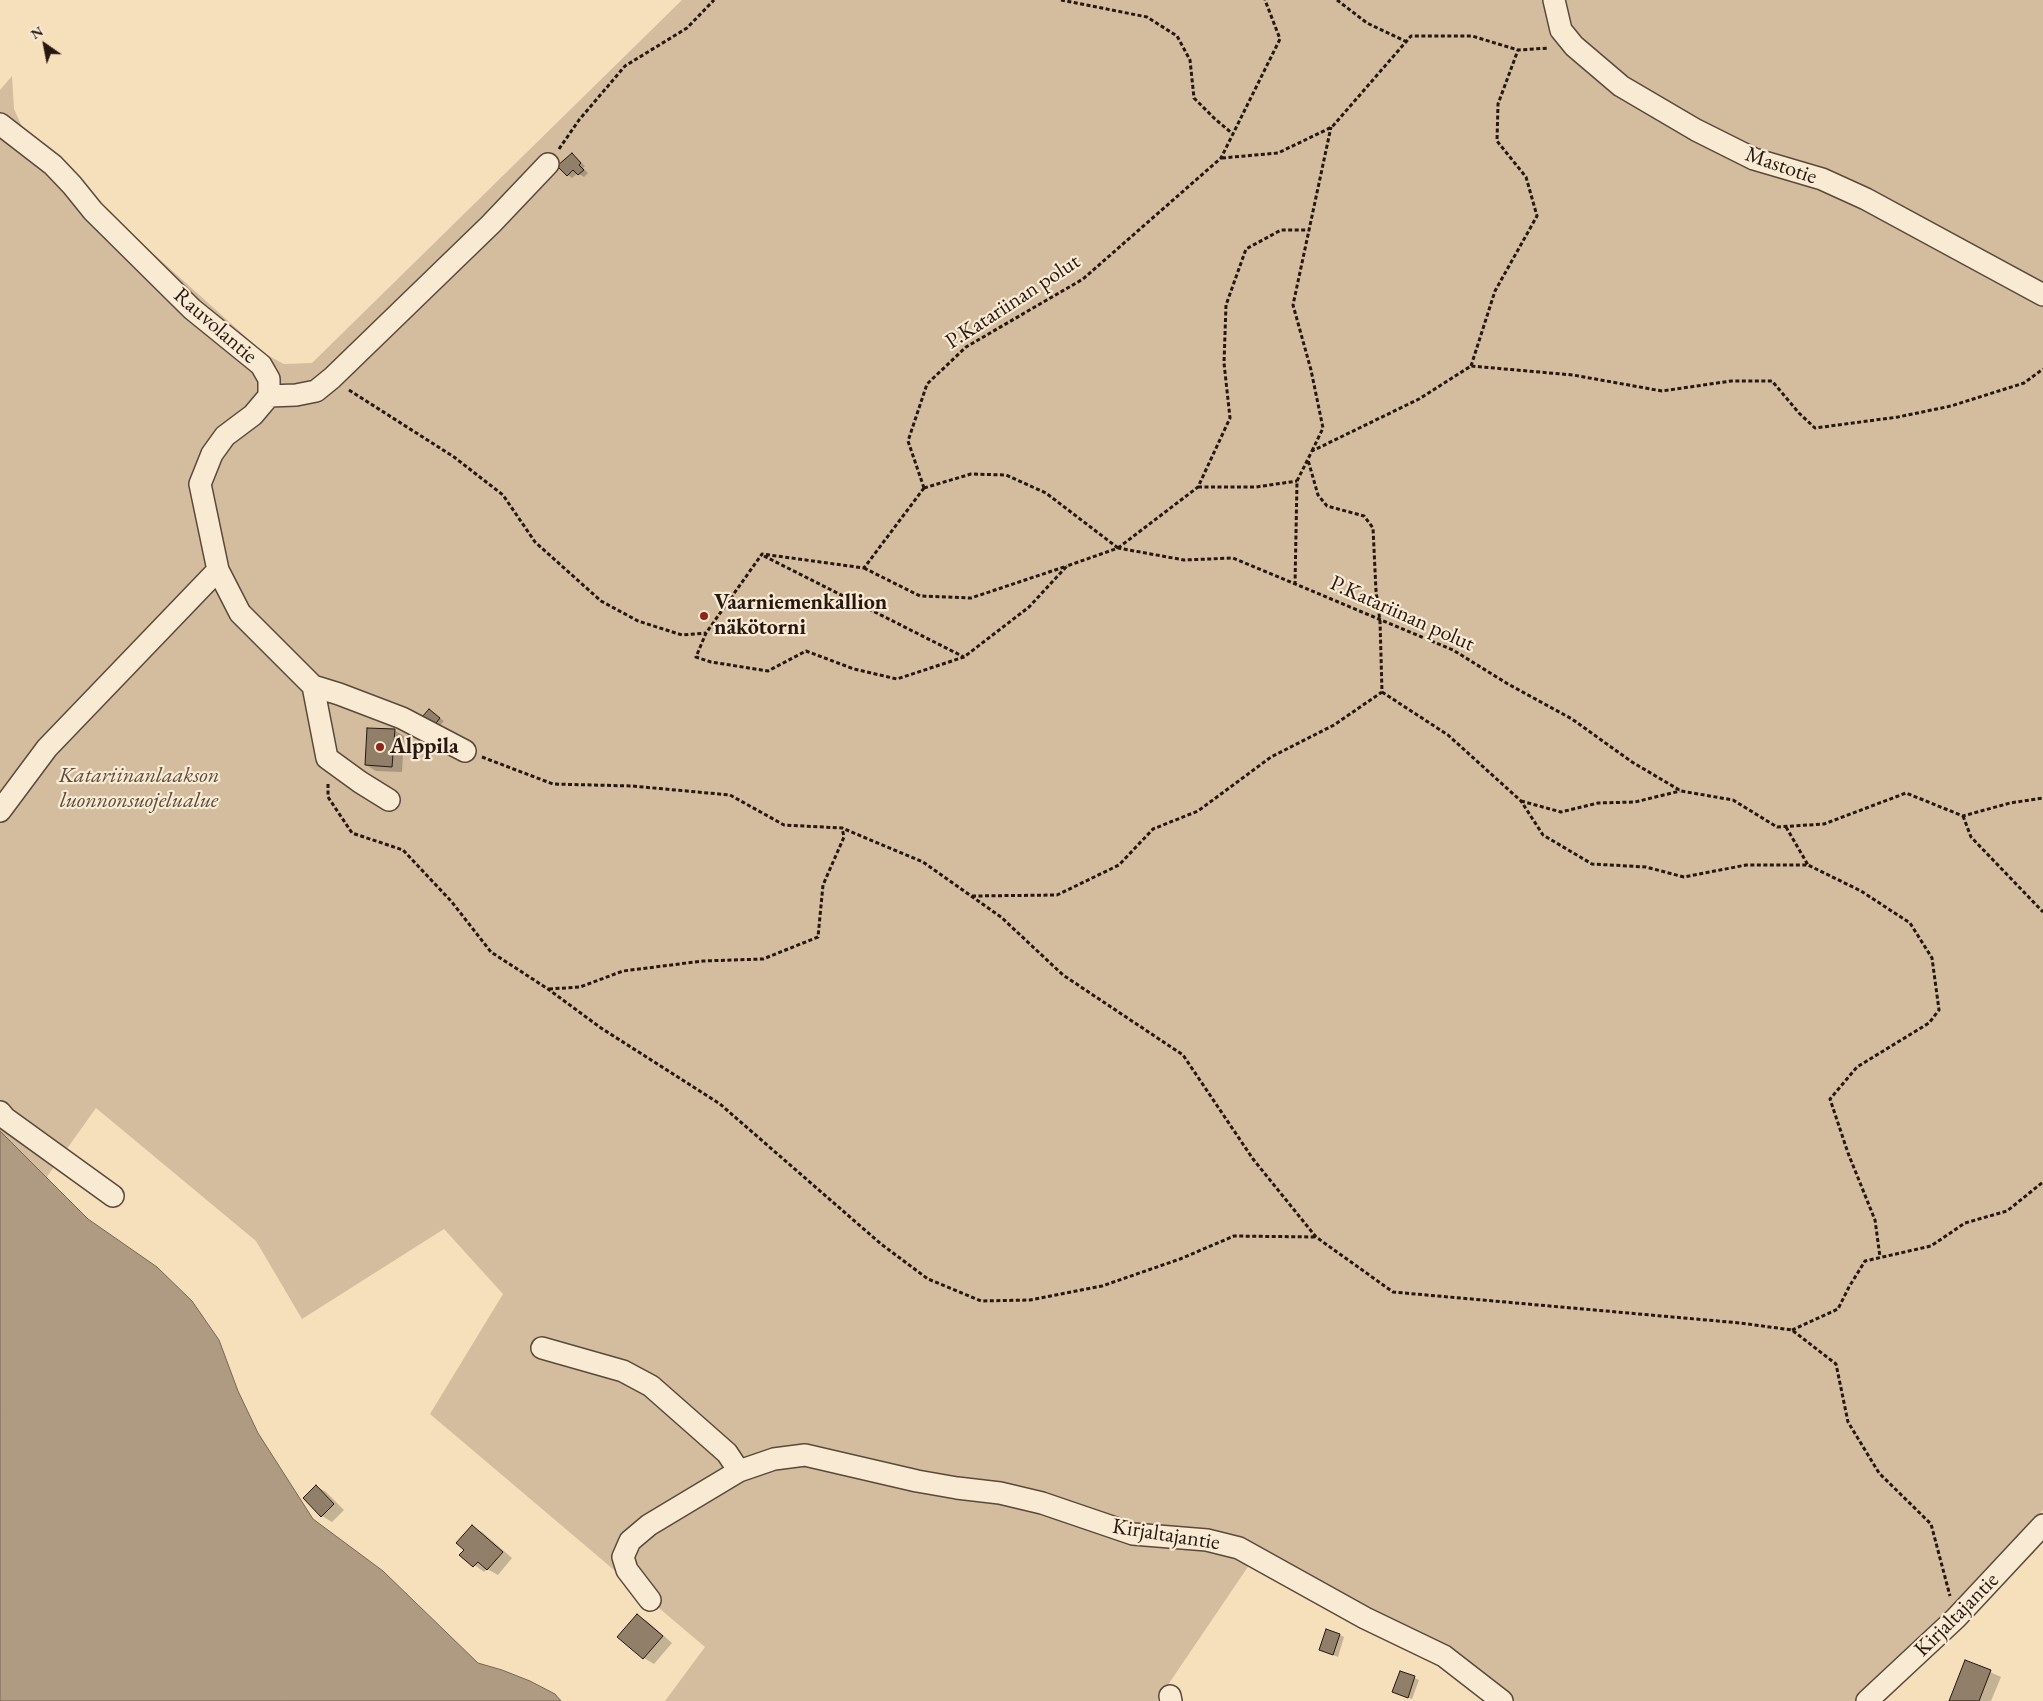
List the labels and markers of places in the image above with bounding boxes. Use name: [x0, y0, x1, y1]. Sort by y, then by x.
place label: Vaarniemenkallion näkötorni: [714, 590, 887, 641]
marker: Vaarniemenkallion näkötorni: [698, 610, 710, 622]
place label: Alppila: [390, 734, 459, 760]
marker: Alppila: [374, 741, 386, 753]

